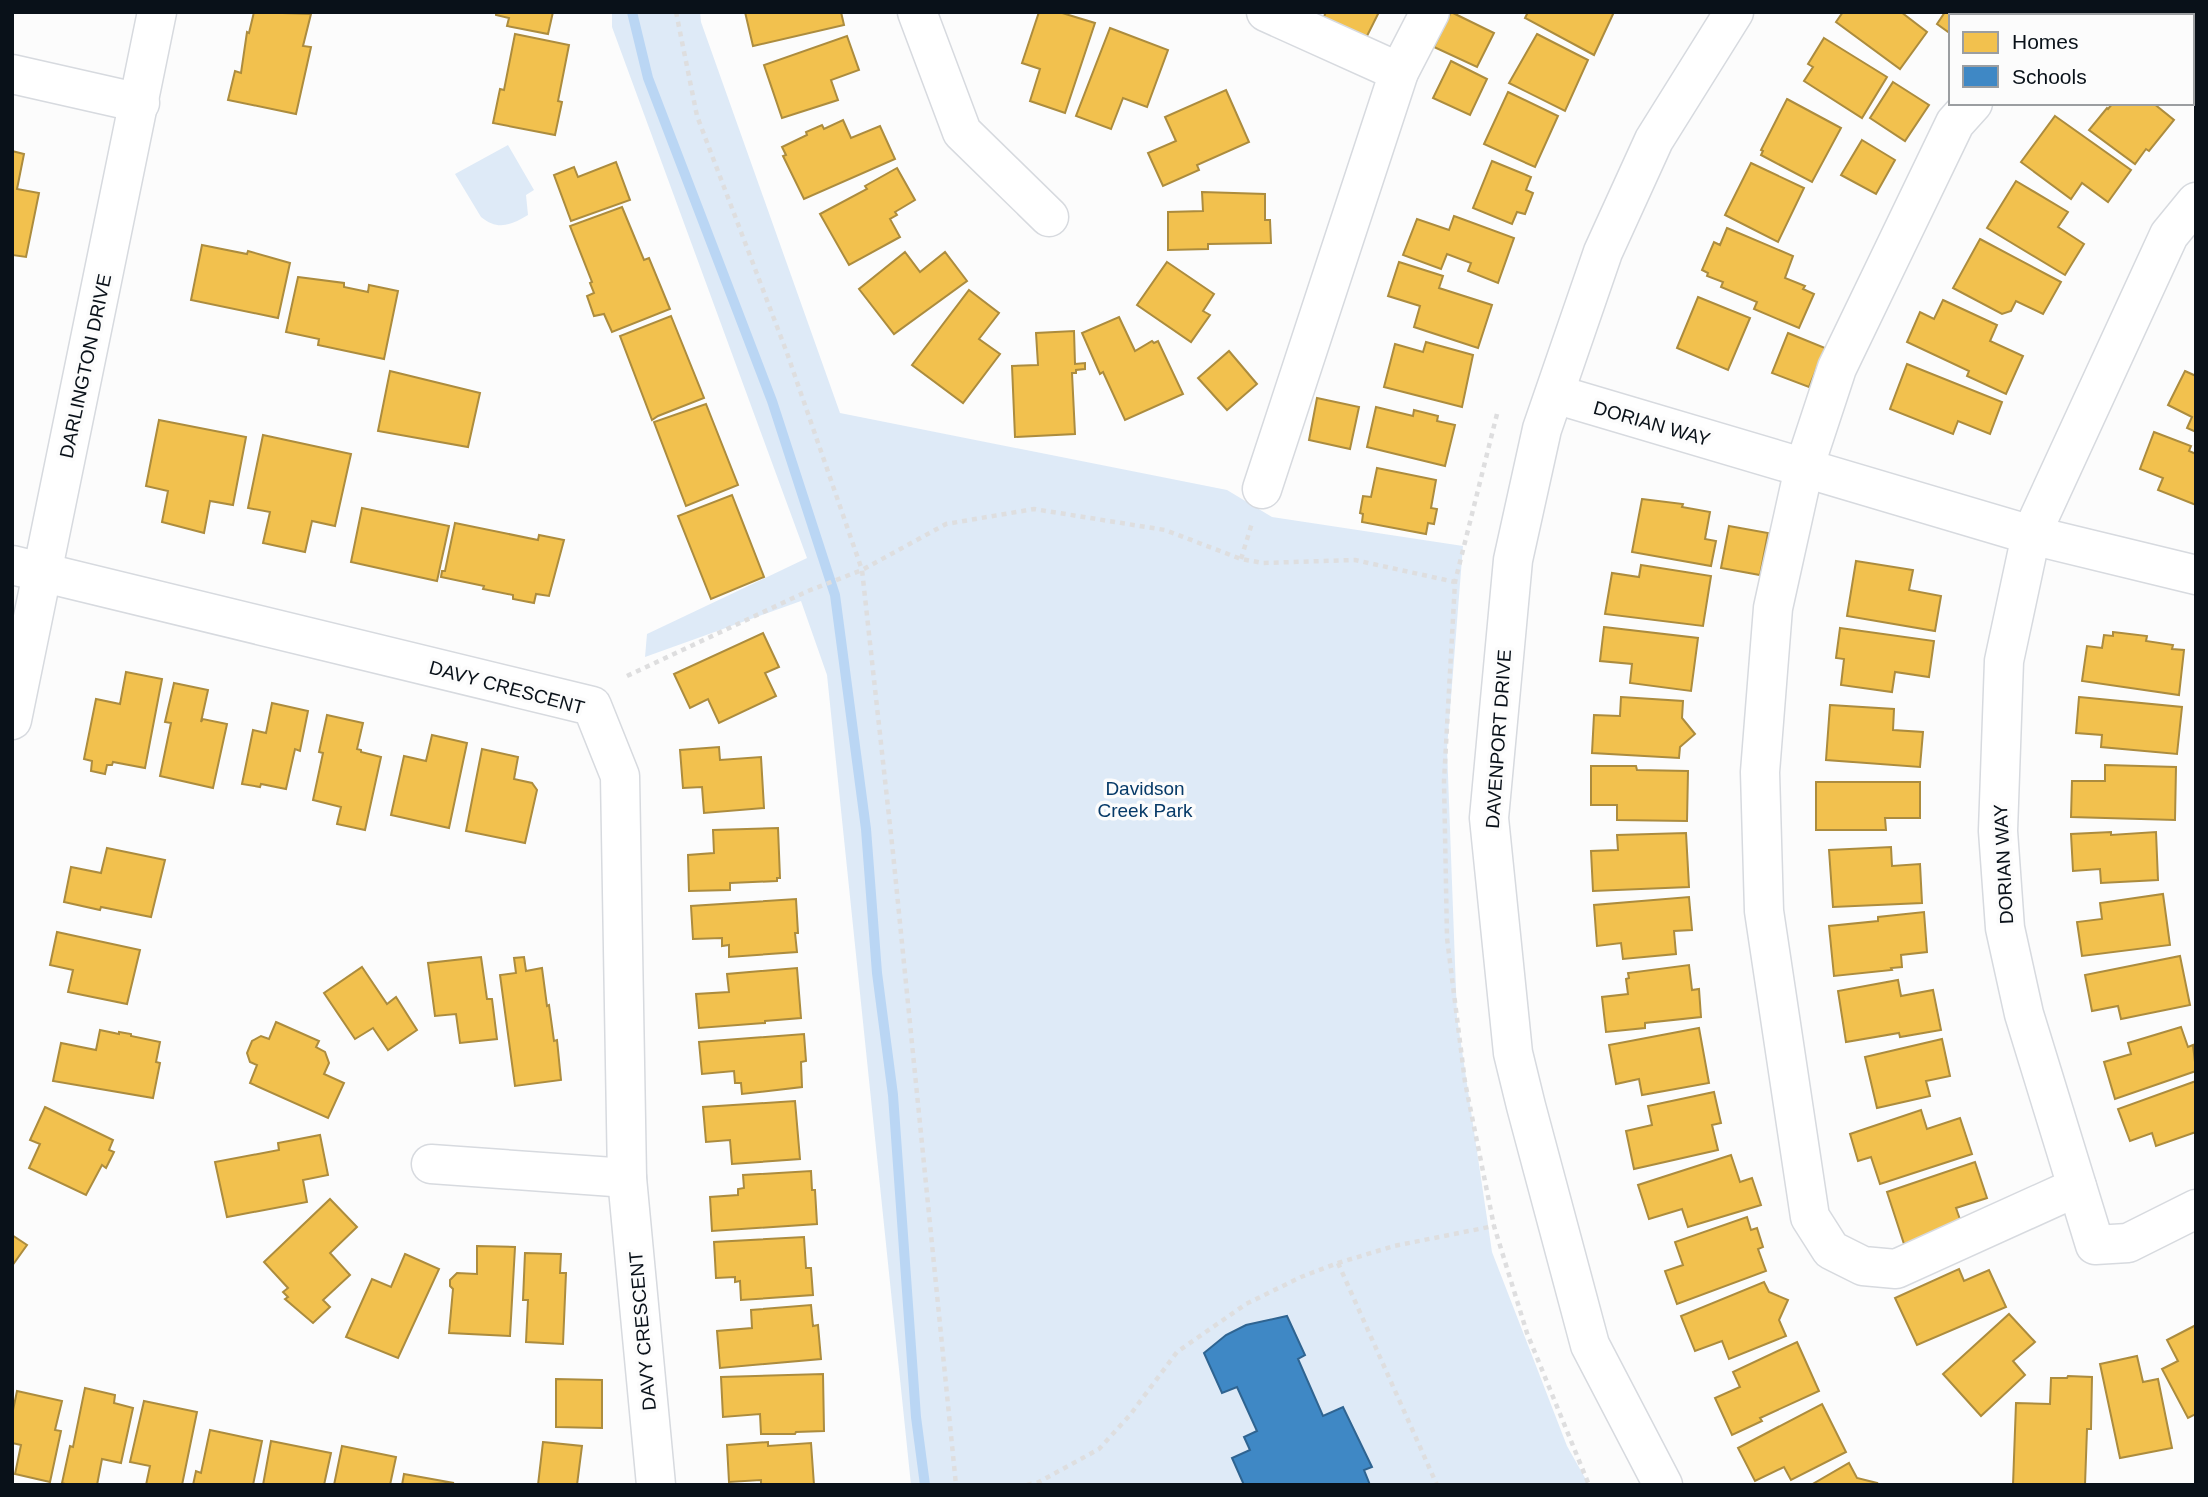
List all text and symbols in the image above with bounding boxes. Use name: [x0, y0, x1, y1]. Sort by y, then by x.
legend: [1949, 14, 2194, 105]
text: Homes: [2012, 30, 2079, 53]
text: Schools: [2012, 65, 2087, 88]
street label: DARLINGTON DRIVE: [56, 272, 115, 460]
street label: DORIAN WAY: [1591, 397, 1713, 450]
street label: DAVENPORT DRIVE: [1482, 649, 1515, 829]
street label: DAVY CRESCENT: [427, 657, 587, 718]
park label: Davidson Creek Park: [1097, 778, 1193, 821]
street label: DORIAN WAY: [1990, 803, 2017, 925]
street label: DAVY CRESCENT: [625, 1250, 660, 1411]

